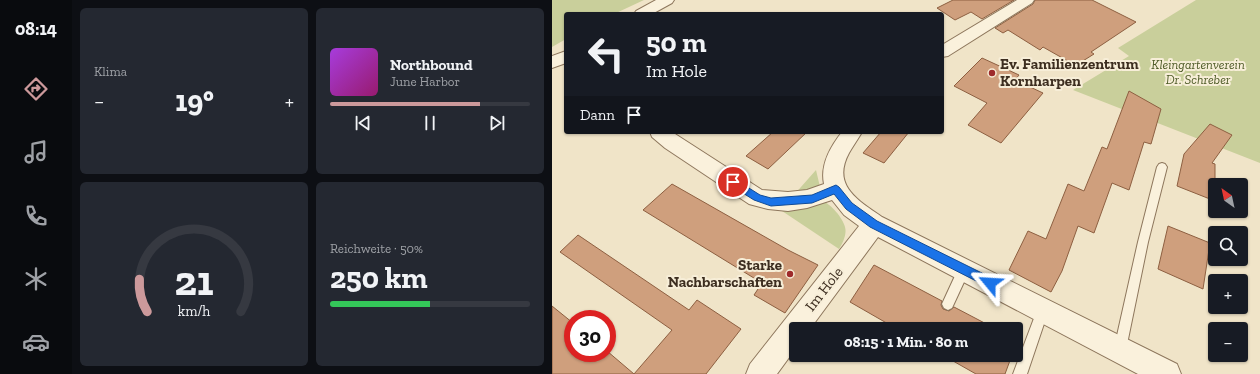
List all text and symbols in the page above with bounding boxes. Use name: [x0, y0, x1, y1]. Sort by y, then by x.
text: 08:14: [15, 18, 57, 40]
text: 50 m: [646, 26, 707, 59]
icon: left: [580, 28, 632, 80]
place label: Ev. Familienzentrum Kornharpen: [1000, 55, 1139, 90]
text: Northbound: [390, 56, 473, 74]
park label: Kleingartenverein Dr. Schreber: [1151, 57, 1245, 87]
text: Im Hole: [646, 60, 707, 82]
text: Klima: [94, 64, 127, 79]
marker: Ev. Familienzentrum Kornharpen: [987, 68, 997, 78]
text: June Harbor: [390, 74, 460, 89]
icon: directions: [22, 75, 50, 103]
text: 19°: [175, 83, 214, 119]
text: −: [94, 88, 104, 115]
text: +: [285, 88, 294, 115]
icon: arrive: [623, 104, 645, 126]
text: Dann: [580, 106, 615, 124]
icon: previous: [352, 112, 374, 134]
icon: pause: [419, 112, 441, 134]
icon: next: [486, 112, 508, 134]
icon: music: [22, 138, 50, 166]
pin: [716, 165, 750, 199]
icon: arrive: [722, 171, 744, 193]
north arrow: [1208, 178, 1248, 218]
map controls: [1208, 178, 1248, 362]
icon: phone: [22, 202, 50, 230]
button: search: [1208, 226, 1248, 266]
text: Reichweite · 50%: [330, 241, 423, 256]
text: 21: [174, 256, 214, 306]
place label: Starke Nachbarschaften: [668, 256, 782, 291]
text: 250 km: [330, 260, 428, 296]
position arrow: [969, 262, 1011, 304]
street label: Im Hole: [801, 263, 847, 315]
icon: climate: [22, 265, 50, 293]
marker: Starke Nachbarschaften: [785, 269, 795, 279]
button: +: [1208, 274, 1248, 314]
text: km/h: [178, 303, 210, 320]
speed limit sign: 30: [564, 310, 616, 362]
button: −: [1208, 322, 1248, 362]
icon: car: [22, 328, 50, 356]
text: 08:15 · 1 Min. · 80 m: [844, 333, 968, 351]

